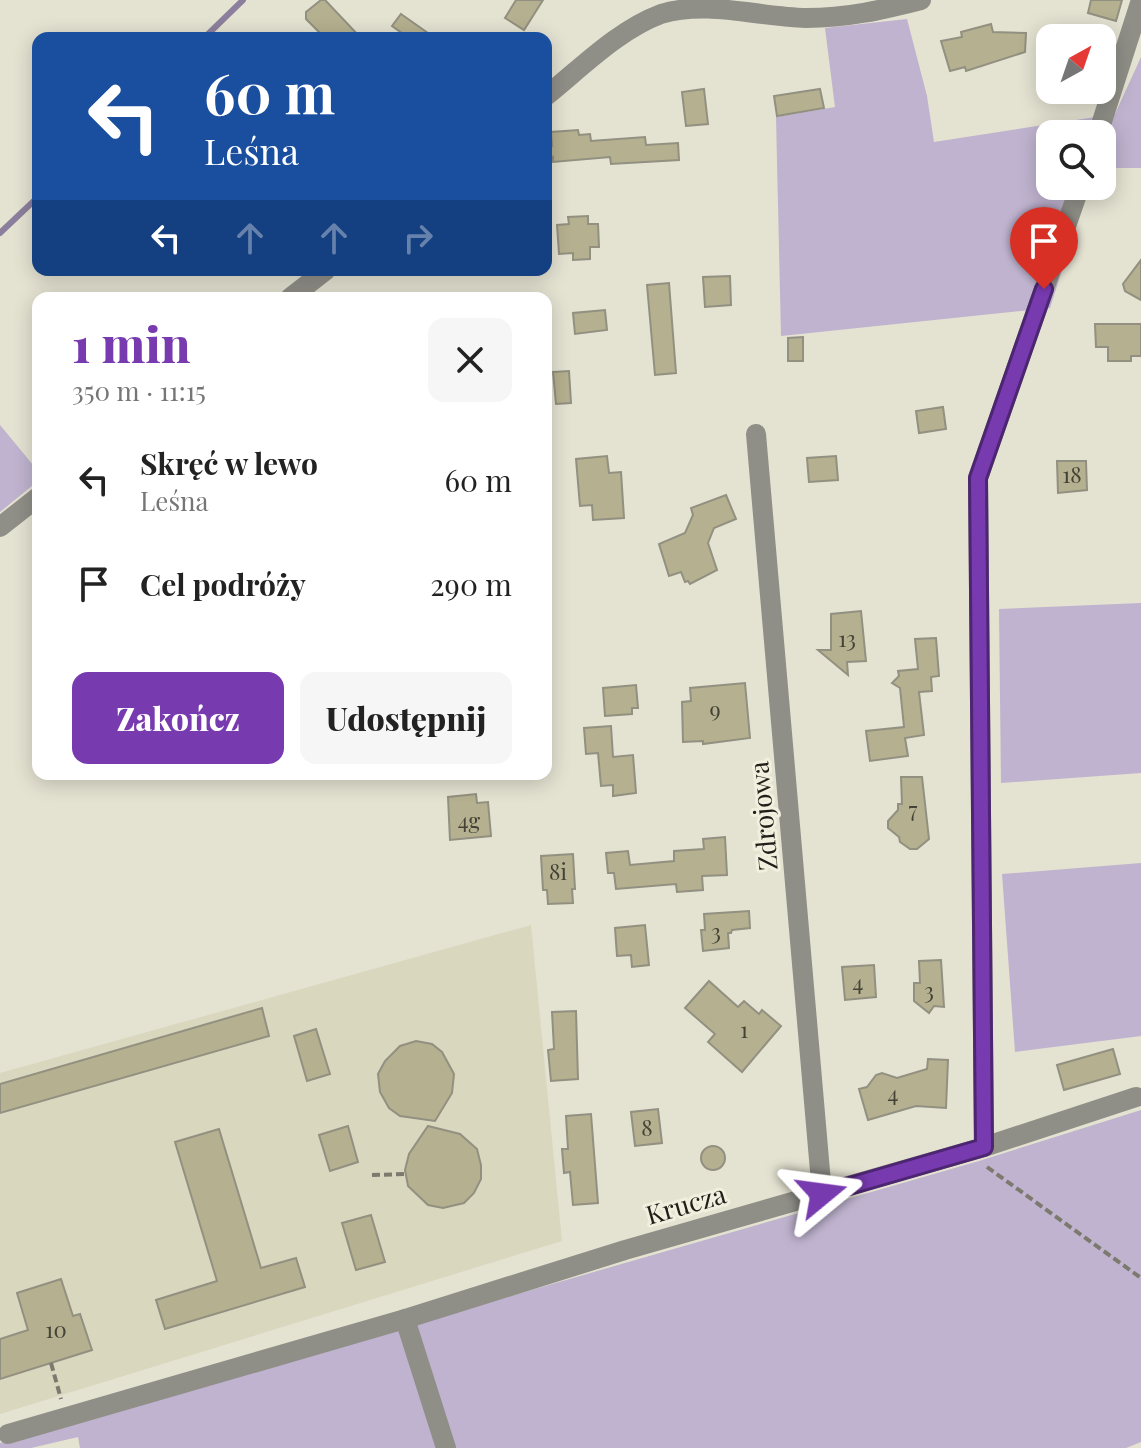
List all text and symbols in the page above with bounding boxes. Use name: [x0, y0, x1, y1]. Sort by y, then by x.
north arrow: [1036, 24, 1116, 104]
map controls: [1036, 24, 1116, 200]
text: 60 m: [204, 54, 335, 129]
icon: left: [72, 64, 176, 168]
button: search: [1036, 120, 1116, 200]
text: Leśna: [204, 126, 299, 174]
pin: [1010, 207, 1078, 289]
icon: left: [144, 216, 188, 260]
icon: ahead: [228, 216, 272, 260]
icon: ahead: [312, 216, 356, 260]
icon: right: [396, 216, 440, 260]
icon: arrive: [1022, 219, 1066, 263]
text: 1 min: [72, 311, 190, 375]
button: close: [428, 318, 512, 402]
text: 350 m · 11:15: [72, 373, 206, 408]
text: Skręć w lewo: [140, 443, 318, 483]
icon: left: [72, 458, 116, 502]
house number: 18: [1062, 459, 1082, 489]
text: 60 m: [444, 460, 512, 500]
text: Leśna: [140, 483, 209, 518]
icon: arrive: [72, 562, 116, 606]
text: Cel podróży: [140, 564, 306, 604]
text: 290 m: [430, 564, 512, 604]
house number: 13: [838, 623, 856, 653]
button: Zakończ: [72, 672, 284, 764]
button: Udostępnij: [300, 672, 512, 764]
house number: 9: [709, 694, 721, 724]
street label: Zdrojowa: [740, 760, 785, 872]
house number: 7: [909, 794, 918, 824]
house number: 4g: [458, 805, 481, 835]
house number: 8i: [549, 856, 567, 886]
house number: 3: [711, 916, 721, 946]
house number: 4: [853, 967, 864, 997]
house number: 3: [924, 975, 934, 1005]
house number: 1: [740, 1014, 748, 1044]
house number: 4: [888, 1078, 899, 1108]
house number: 8: [641, 1112, 653, 1142]
position arrow: [780, 1152, 864, 1236]
street label: Krucza: [642, 1175, 730, 1232]
house number: 10: [45, 1314, 67, 1344]

